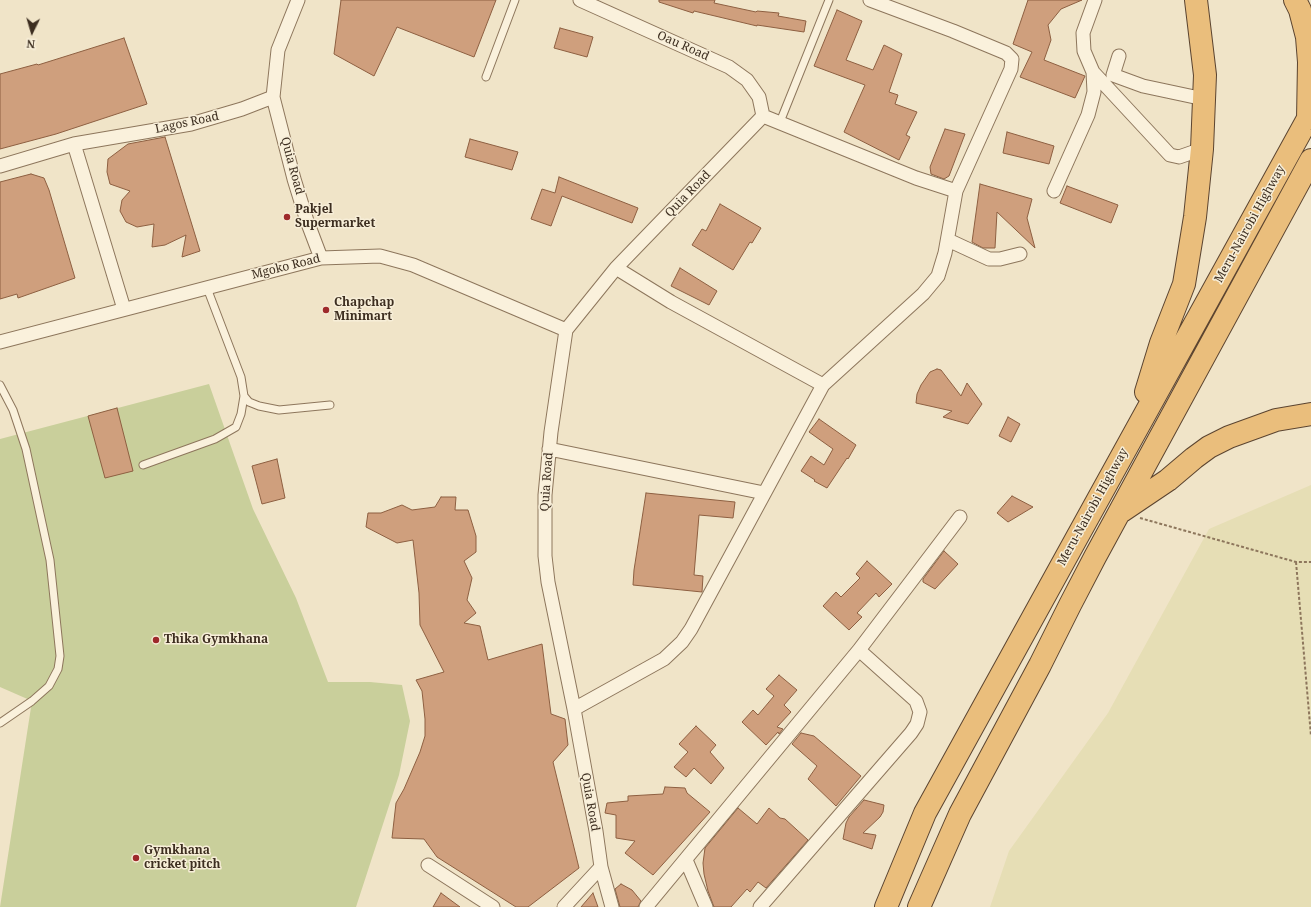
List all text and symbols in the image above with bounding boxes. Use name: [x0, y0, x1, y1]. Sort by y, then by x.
north arrow: [12, 12, 52, 52]
street label: Oau Road: [655, 28, 711, 64]
text: N: [26, 37, 36, 52]
street label: Lagos Road: [154, 109, 220, 137]
street label: Quia Road: [277, 136, 307, 196]
street label: Meru-Nairobi Highway: [1212, 163, 1288, 285]
street label: Quia Road: [662, 168, 714, 220]
place label: Pakjel Supermarket: [295, 203, 375, 231]
marker: Pakjel Supermarket: [282, 212, 292, 222]
street label: Mgoko Road: [250, 252, 322, 282]
place label: Chapchap Minimart: [334, 296, 394, 324]
marker: Chapchap Minimart: [321, 305, 331, 315]
street label: Meru-Nairobi Highway: [1055, 446, 1131, 568]
street label: Quia Road: [538, 452, 556, 512]
place label: Thika Gymkhana: [164, 633, 268, 647]
marker: Thika Gymkhana: [151, 635, 161, 645]
street label: Quia Road: [578, 772, 602, 832]
place label: Gymkhana cricket pitch: [144, 844, 221, 872]
marker: Gymkhana cricket pitch: [131, 853, 141, 863]

